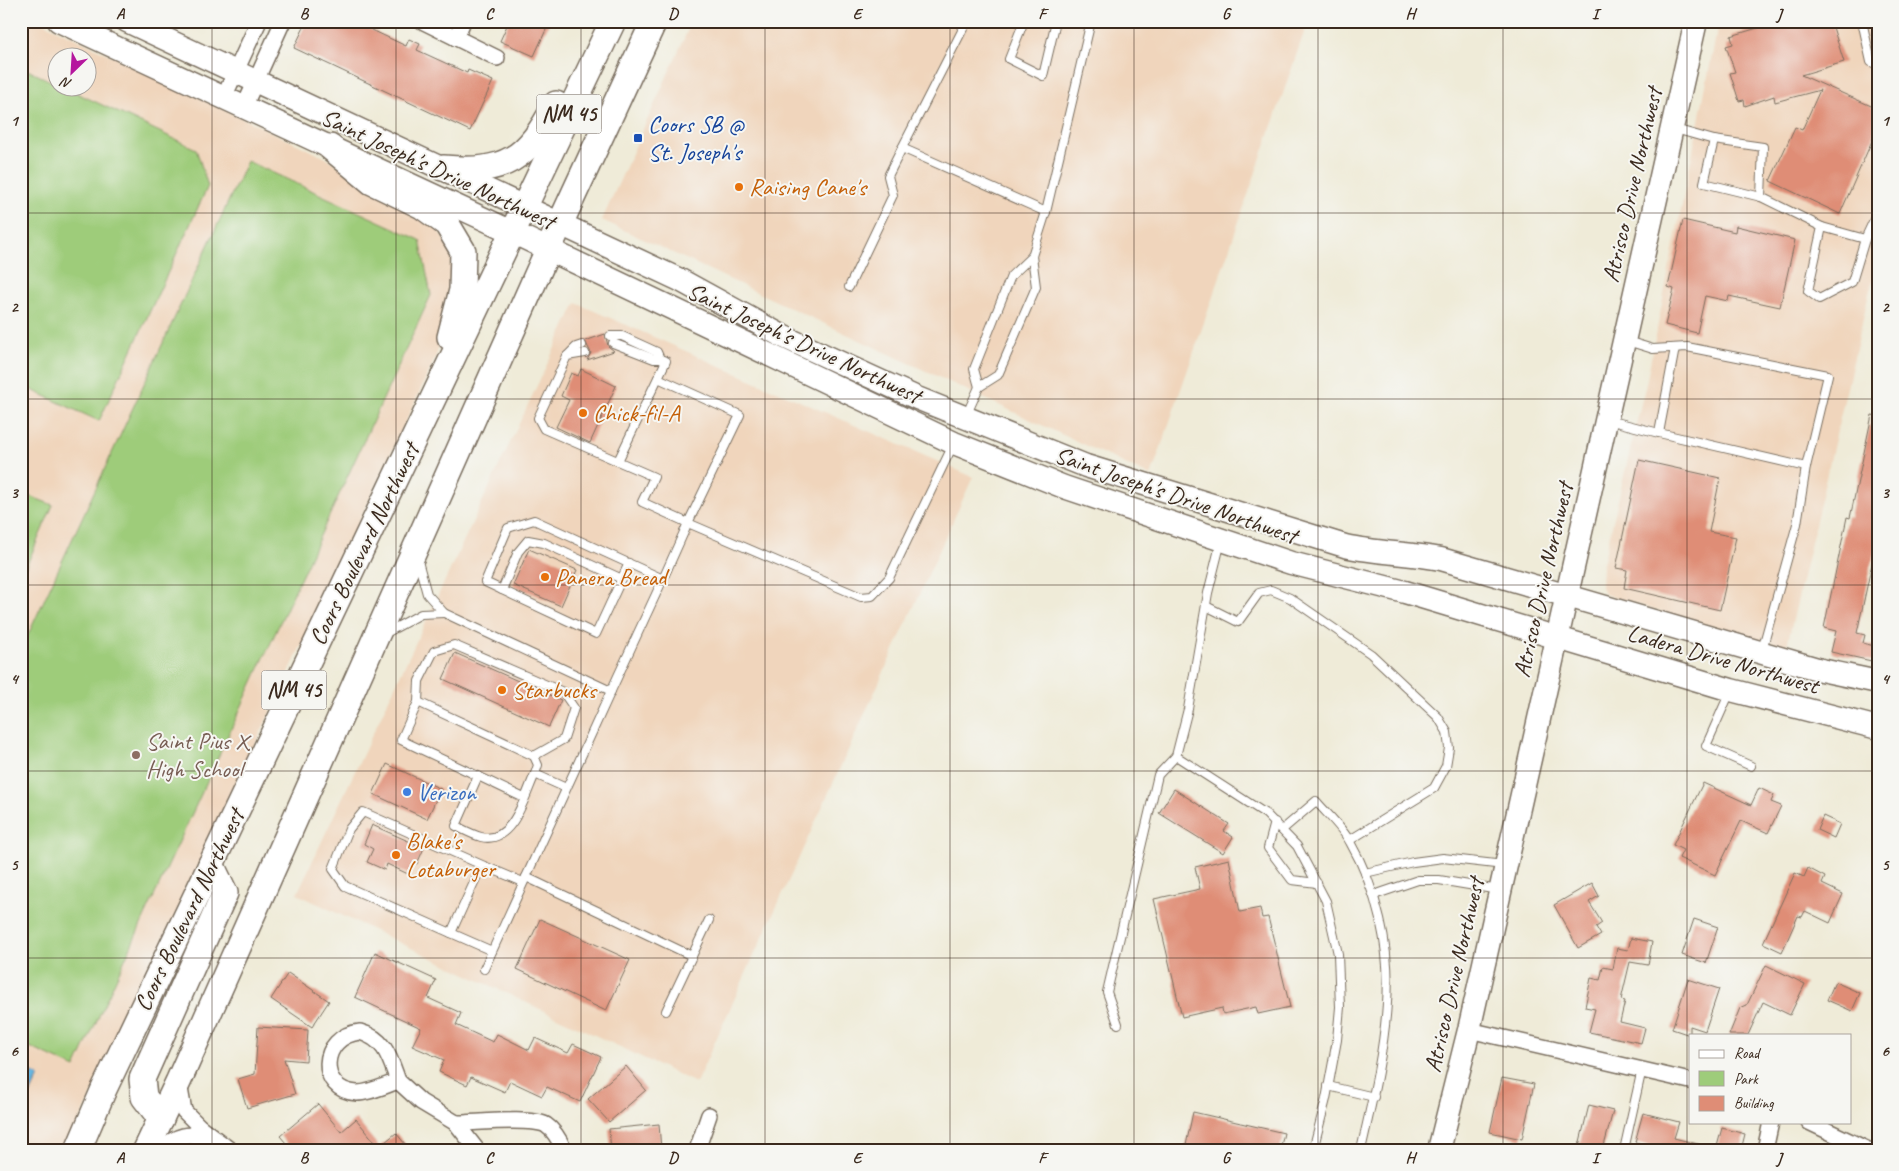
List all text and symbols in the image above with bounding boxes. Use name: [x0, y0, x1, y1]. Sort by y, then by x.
text: A: [116, 4, 126, 24]
text: B: [300, 4, 310, 24]
text: C: [485, 4, 495, 24]
text: D: [668, 4, 679, 24]
text: E: [853, 4, 864, 24]
text: F: [1038, 4, 1049, 24]
text: G: [1222, 4, 1232, 24]
text: H: [1405, 4, 1417, 24]
text: I: [1592, 4, 1602, 24]
text: J: [1775, 4, 1784, 24]
north arrow: [48, 48, 98, 98]
text: N: [57, 73, 74, 93]
street label: Atrisco Drive Northwest: [1595, 82, 1670, 285]
road number: NM 45: [536, 94, 602, 134]
street label: Saint Joseph's Drive Northwest: [317, 102, 562, 238]
place label: Coors SB @ St. Joseph's: [648, 109, 745, 167]
text: 1: [10, 111, 19, 131]
text: 1: [1881, 111, 1890, 131]
marker: Coors SB @ St. Joseph's: [632, 132, 644, 144]
place label: Raising Cane's: [749, 172, 869, 202]
marker: Raising Cane's: [733, 181, 745, 193]
street label: Saint Joseph's Drive Northwest: [683, 276, 928, 412]
text: 2: [10, 297, 19, 317]
text: 2: [1881, 297, 1890, 317]
place label: Chick-fil-A: [593, 398, 681, 428]
marker: Chick-fil-A: [577, 407, 589, 419]
street label: Coors Boulevard Northwest: [302, 435, 427, 650]
street label: Saint Joseph's Drive Northwest: [1051, 439, 1304, 552]
street label: Atrisco Drive Northwest: [1506, 477, 1581, 680]
text: 3: [10, 483, 19, 503]
text: 3: [1881, 483, 1890, 503]
place label: Panera Bread: [555, 562, 670, 592]
marker: Panera Bread: [539, 571, 551, 583]
street label: Ladera Drive Northwest: [1624, 617, 1824, 701]
text: 4: [10, 669, 19, 689]
text: 4: [1881, 669, 1890, 689]
road number: NM 45: [262, 670, 326, 710]
place label: Starbucks: [512, 675, 598, 705]
marker: Starbucks: [496, 684, 508, 696]
place label: Saint Pius X High School: [146, 726, 252, 784]
marker: Saint Pius X High School: [130, 749, 142, 761]
place label: Verizon: [417, 777, 477, 807]
marker: Verizon: [401, 786, 413, 798]
street label: Coors Boulevard Northwest: [127, 801, 252, 1016]
place label: Blake's Lotaburger: [406, 826, 498, 884]
marker: Blake's Lotaburger: [390, 849, 402, 861]
text: 5: [11, 855, 20, 875]
text: 5: [1882, 855, 1891, 875]
street label: Atrisco Drive Northwest: [1417, 872, 1492, 1075]
legend: [1689, 1034, 1852, 1124]
text: 6: [10, 1041, 19, 1061]
text: 6: [1881, 1041, 1890, 1061]
text: Road: [1734, 1044, 1761, 1063]
text: Park: [1734, 1070, 1759, 1089]
text: Building: [1734, 1094, 1774, 1113]
text: A: [116, 1148, 126, 1168]
text: B: [300, 1148, 310, 1168]
text: C: [485, 1148, 495, 1168]
text: D: [668, 1148, 679, 1168]
text: E: [853, 1148, 864, 1168]
text: F: [1038, 1148, 1049, 1168]
text: G: [1222, 1148, 1232, 1168]
text: H: [1405, 1148, 1417, 1168]
text: I: [1592, 1148, 1602, 1168]
text: J: [1775, 1148, 1784, 1168]

